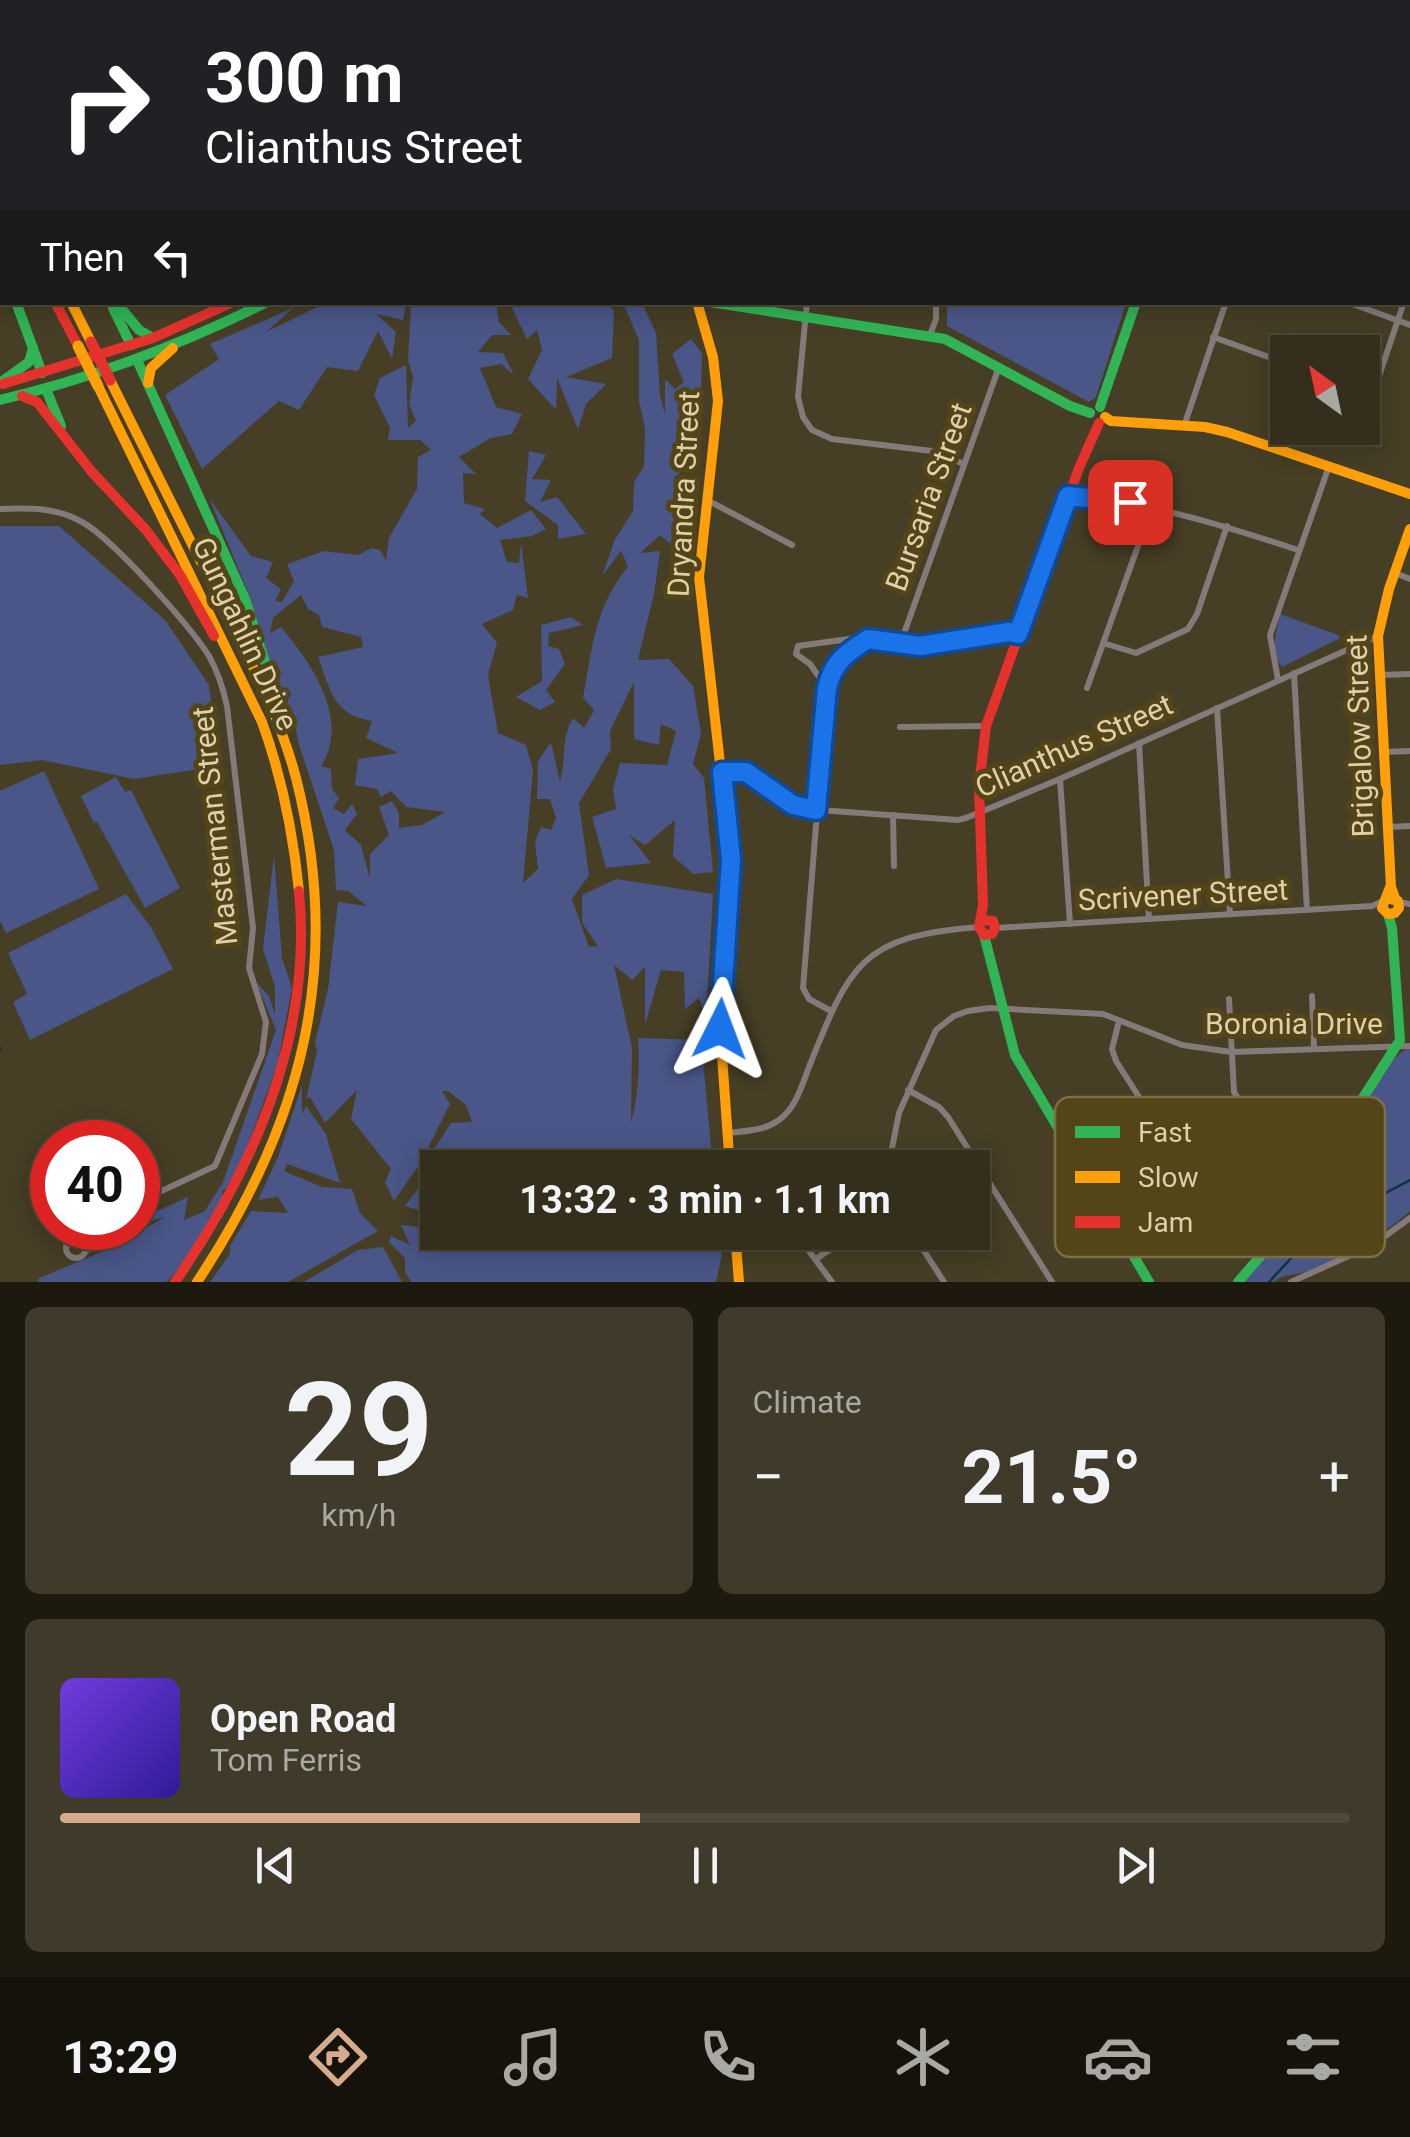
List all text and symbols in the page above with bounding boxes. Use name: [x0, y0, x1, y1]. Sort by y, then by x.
text: 300 m: [205, 37, 404, 119]
icon: right: [40, 40, 170, 170]
text: Clianthus Street: [205, 121, 523, 174]
icon: left: [145, 230, 200, 285]
text: Then: [40, 236, 125, 280]
north arrow: [1270, 335, 1380, 445]
map controls: [1270, 335, 1380, 445]
street label: Dryandra Street: [661, 390, 706, 598]
street label: Bursaria Street: [878, 398, 979, 596]
pin: [1088, 460, 1173, 545]
icon: arrive: [1103, 475, 1158, 530]
street label: Gungahlin Drive: [185, 532, 306, 736]
street label: Brigalow Street: [1338, 634, 1381, 838]
street label: Clianthus Street: [970, 686, 1178, 805]
street label: Masterman Street: [185, 705, 244, 947]
street label: Scrivener Street: [1077, 872, 1289, 917]
position arrow: [668, 977, 772, 1081]
street label: Boronia Drive: [1205, 1006, 1383, 1041]
legend: [1055, 1097, 1385, 1257]
text: Fast: [1138, 1116, 1192, 1149]
speed limit sign: 40: [30, 1120, 160, 1250]
text: Slow: [1138, 1161, 1198, 1194]
text: 13:32 · 3 min · 1.1 km: [519, 1178, 891, 1222]
text: Jam: [1138, 1206, 1193, 1239]
text: 29: [284, 1354, 433, 1507]
text: Climate: [753, 1383, 862, 1421]
text: 21.5°: [961, 1433, 1141, 1521]
text: −: [753, 1445, 784, 1509]
text: +: [1319, 1445, 1350, 1509]
text: km/h: [321, 1496, 396, 1534]
text: Open Road: [210, 1697, 396, 1741]
text: Tom Ferris: [210, 1741, 362, 1779]
icon: previous: [248, 1838, 303, 1893]
icon: pause: [678, 1838, 733, 1893]
icon: next: [1108, 1838, 1163, 1893]
icon: directions: [303, 2022, 373, 2092]
icon: music: [498, 2022, 568, 2092]
icon: phone: [693, 2022, 763, 2092]
icon: climate: [888, 2022, 958, 2092]
icon: car: [1083, 2022, 1153, 2092]
icon: filters: [1278, 2022, 1348, 2092]
text: 13:29: [62, 2031, 178, 2084]

